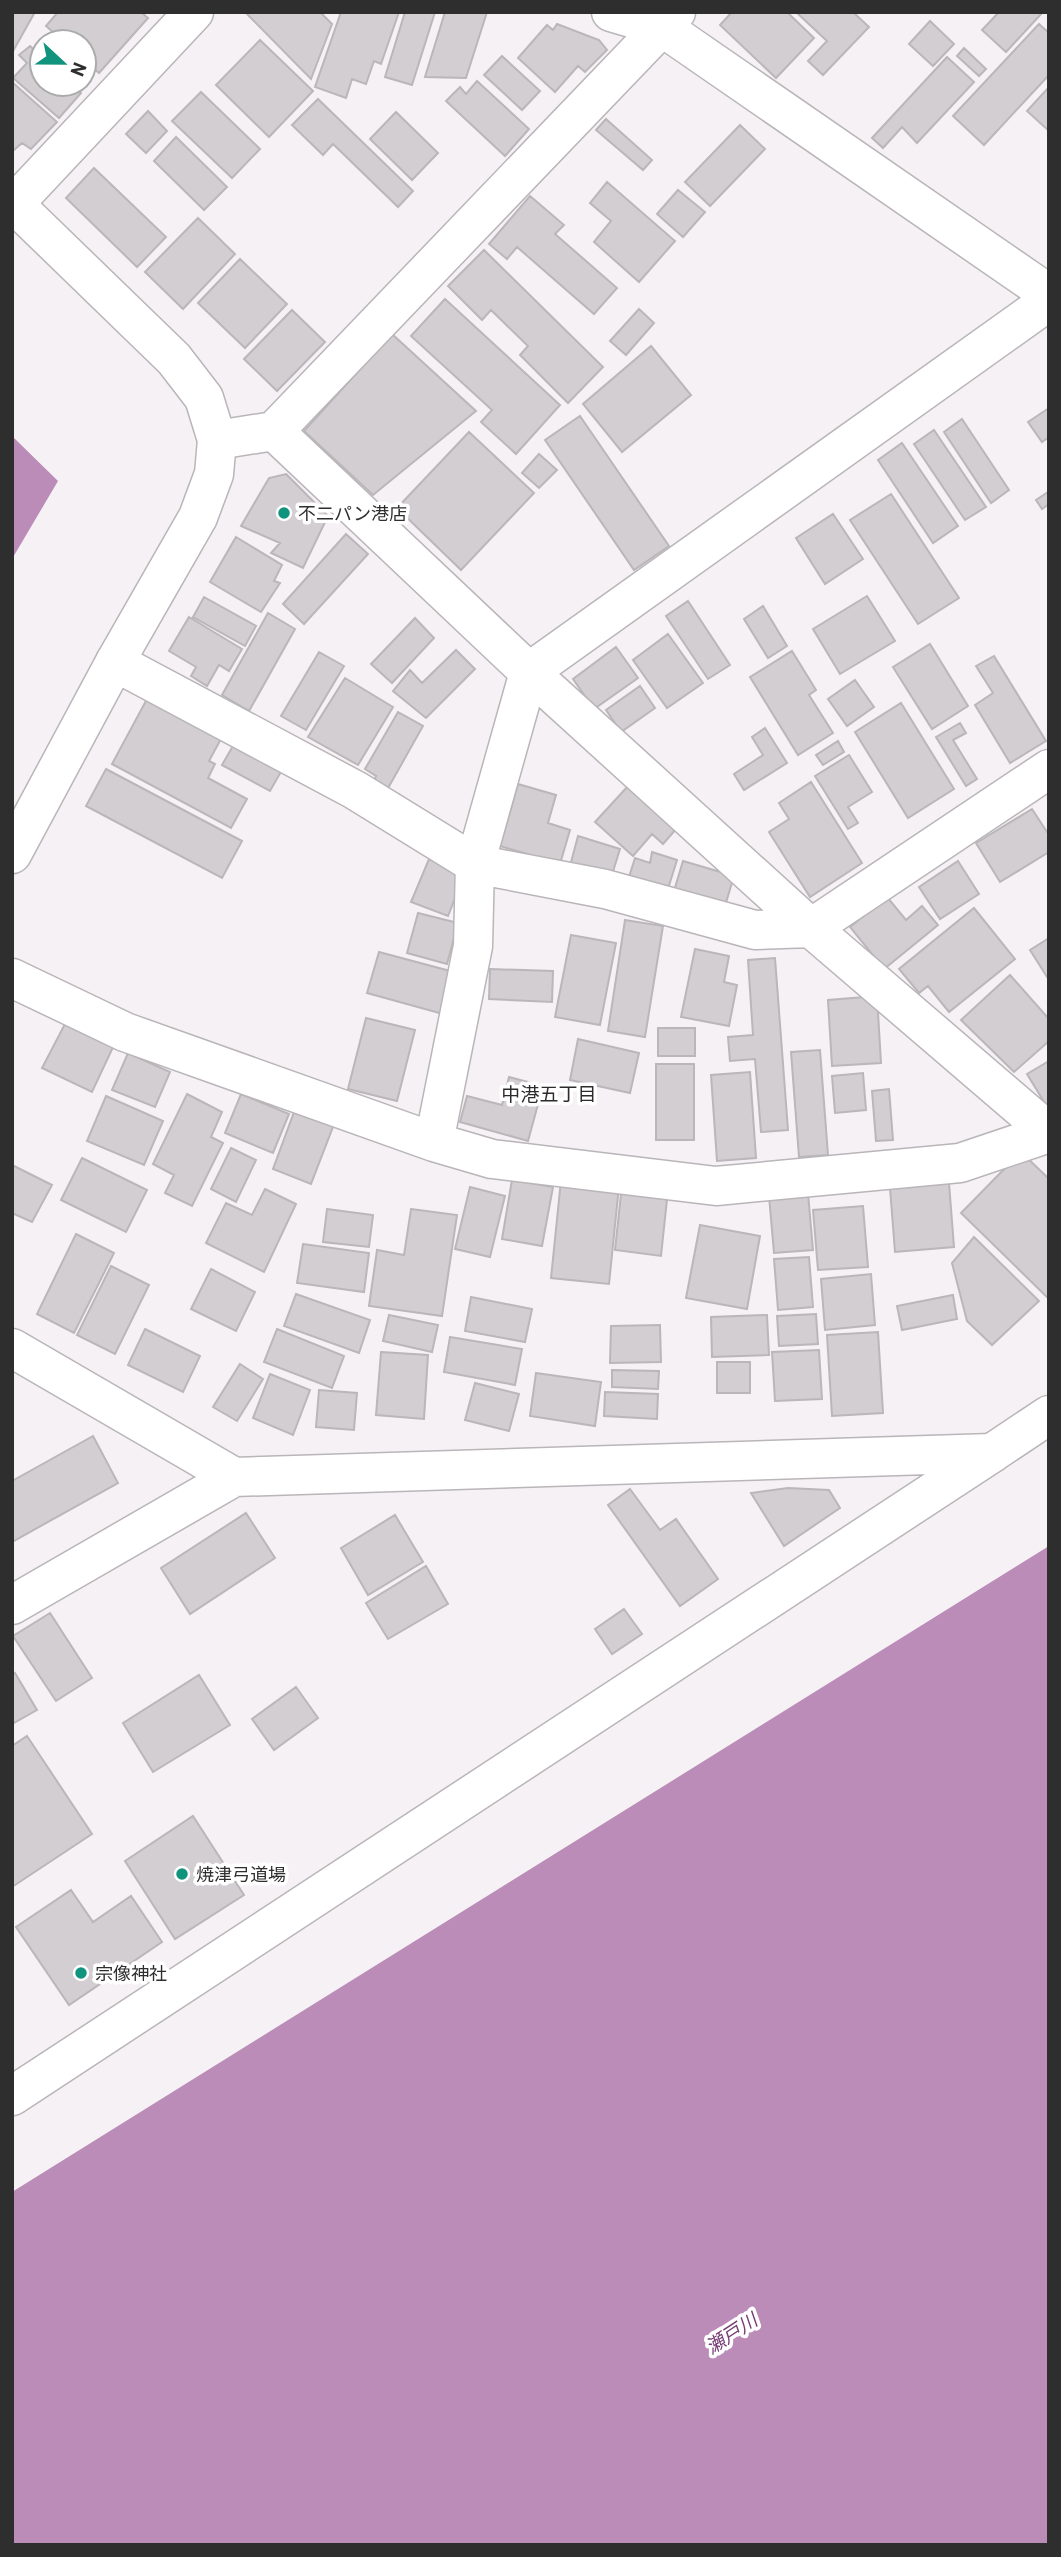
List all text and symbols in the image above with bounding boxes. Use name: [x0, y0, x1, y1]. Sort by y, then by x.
north arrow: [28, 28, 98, 98]
text: N: [66, 59, 92, 80]
place label: 不二パン港店: [298, 502, 407, 524]
marker: 不二パン港店: [276, 505, 292, 521]
district label: 中港五丁目: [501, 1082, 597, 1105]
place label: 焼津弓道場: [196, 1863, 286, 1885]
marker: 焼津弓道場: [174, 1866, 190, 1882]
place label: 宗像神社: [95, 1962, 167, 1984]
marker: 宗像神社: [73, 1965, 89, 1981]
water label: 瀬戸川: [701, 2307, 763, 2358]

